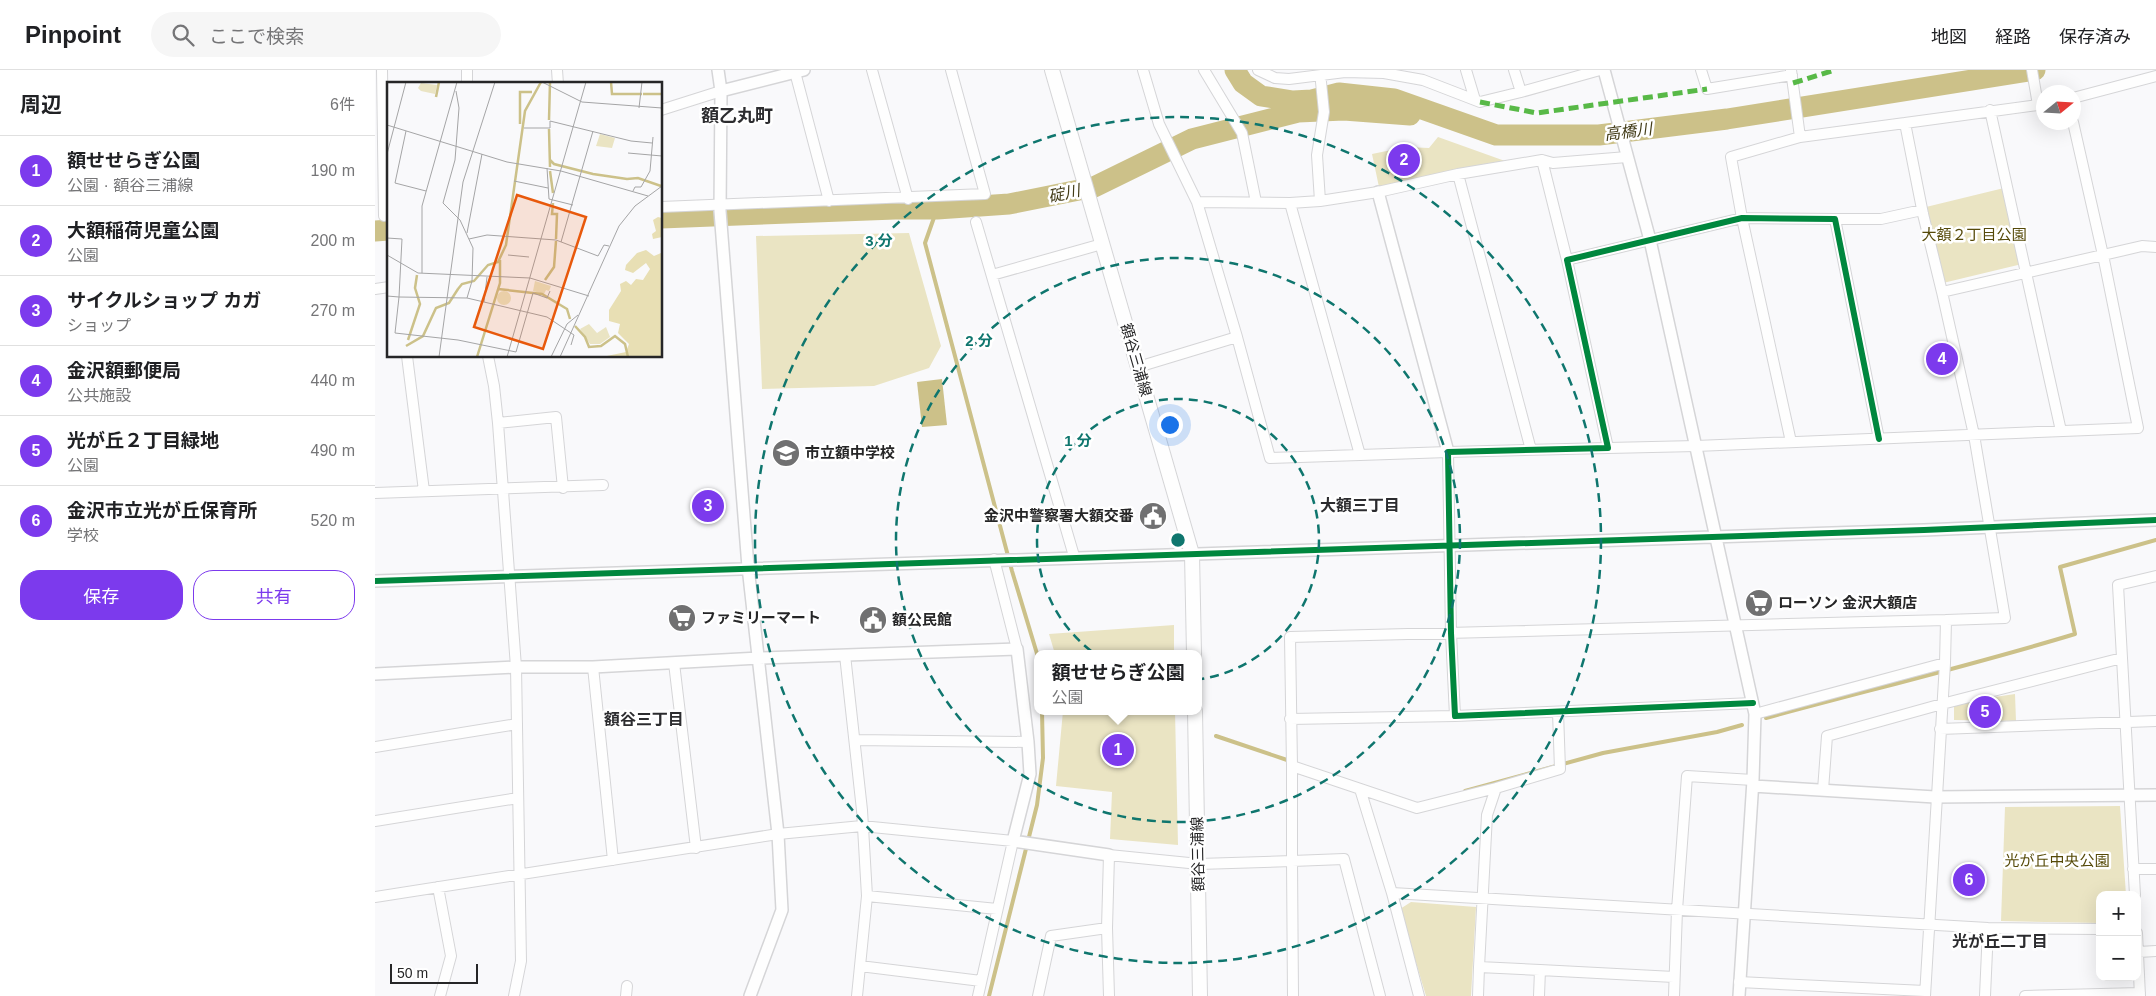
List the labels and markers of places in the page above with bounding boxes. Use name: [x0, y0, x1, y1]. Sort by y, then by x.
pin: 2: [1388, 141, 1420, 179]
pin: 4: [1926, 340, 1958, 378]
school or university icon: 市立額中学校: [771, 438, 801, 468]
place label: 市立額中学校: [805, 444, 895, 461]
pin: 3: [692, 487, 724, 525]
public building icon: 金沢中警察署大額交番: [1138, 501, 1168, 531]
place label: 金沢中警察署大額交番: [984, 507, 1134, 524]
centre of rings: [1169, 531, 1187, 549]
supermarket icon: ローソン 金沢大額店: [1744, 588, 1774, 618]
place label: ローソン 金沢大額店: [1778, 594, 1917, 611]
supermarket icon: ファミリーマート: [667, 603, 697, 633]
public building icon: 額公民館: [858, 605, 888, 635]
place label: ファミリーマート: [701, 609, 821, 626]
place label: 額公民館: [892, 611, 952, 628]
pin: 5: [1969, 693, 2001, 731]
pin: 1: [1102, 731, 1134, 769]
pin: 6: [1953, 861, 1985, 899]

